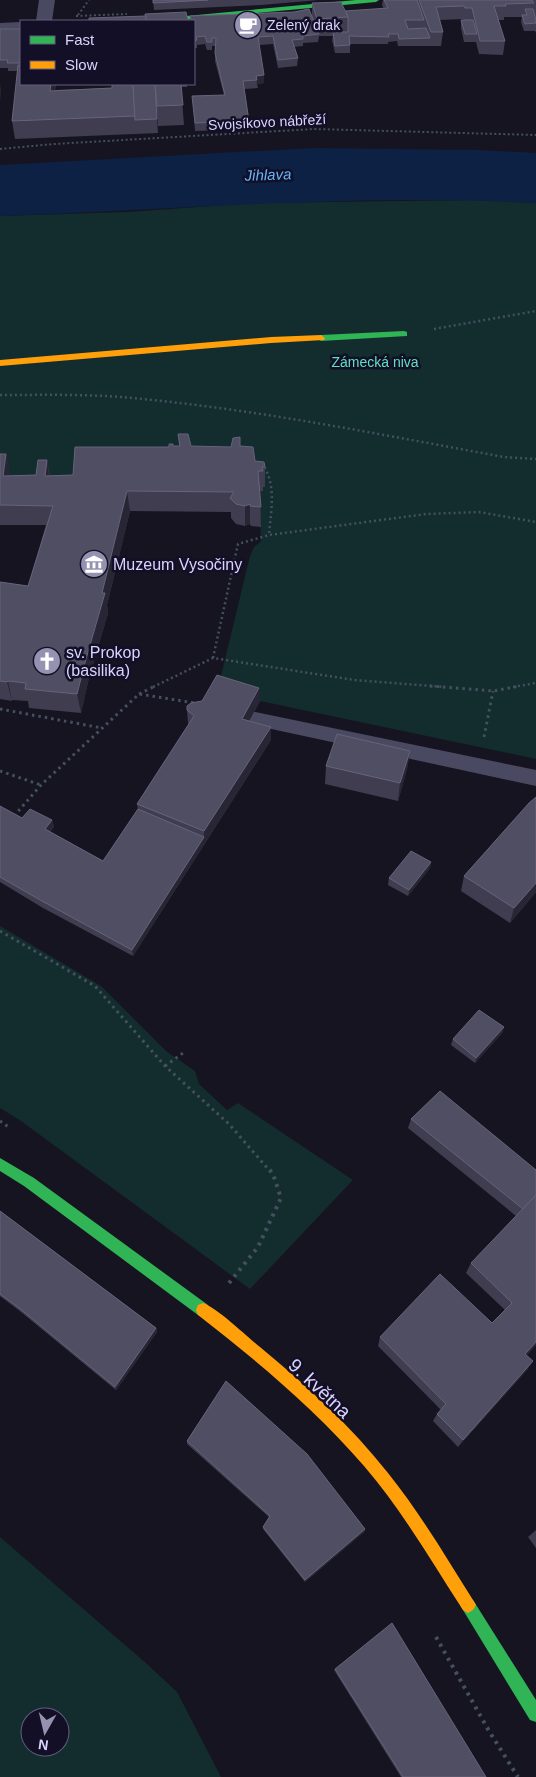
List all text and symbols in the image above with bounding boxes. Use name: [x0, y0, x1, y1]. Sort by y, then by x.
cafe icon: Zelený drak: [233, 10, 263, 40]
place label: Zelený drak: [267, 17, 341, 33]
legend: [20, 20, 195, 85]
text: Fast: [65, 31, 95, 48]
text: Slow: [65, 56, 98, 73]
street label: Svojsíkovo nábřeží: [208, 111, 327, 133]
water label: Jihlava: [243, 165, 292, 184]
park label: Zámecká niva: [331, 354, 419, 370]
museum icon: Muzeum Vysočiny: [79, 549, 109, 579]
place label: Muzeum Vysočiny: [113, 556, 242, 573]
place label: sv. Prokop (basilika): [66, 644, 141, 679]
church icon: sv. Prokop (basilika): [32, 646, 62, 676]
street label: 9. května: [284, 1354, 355, 1423]
north arrow: [20, 1707, 70, 1757]
text: N: [37, 1736, 49, 1754]

